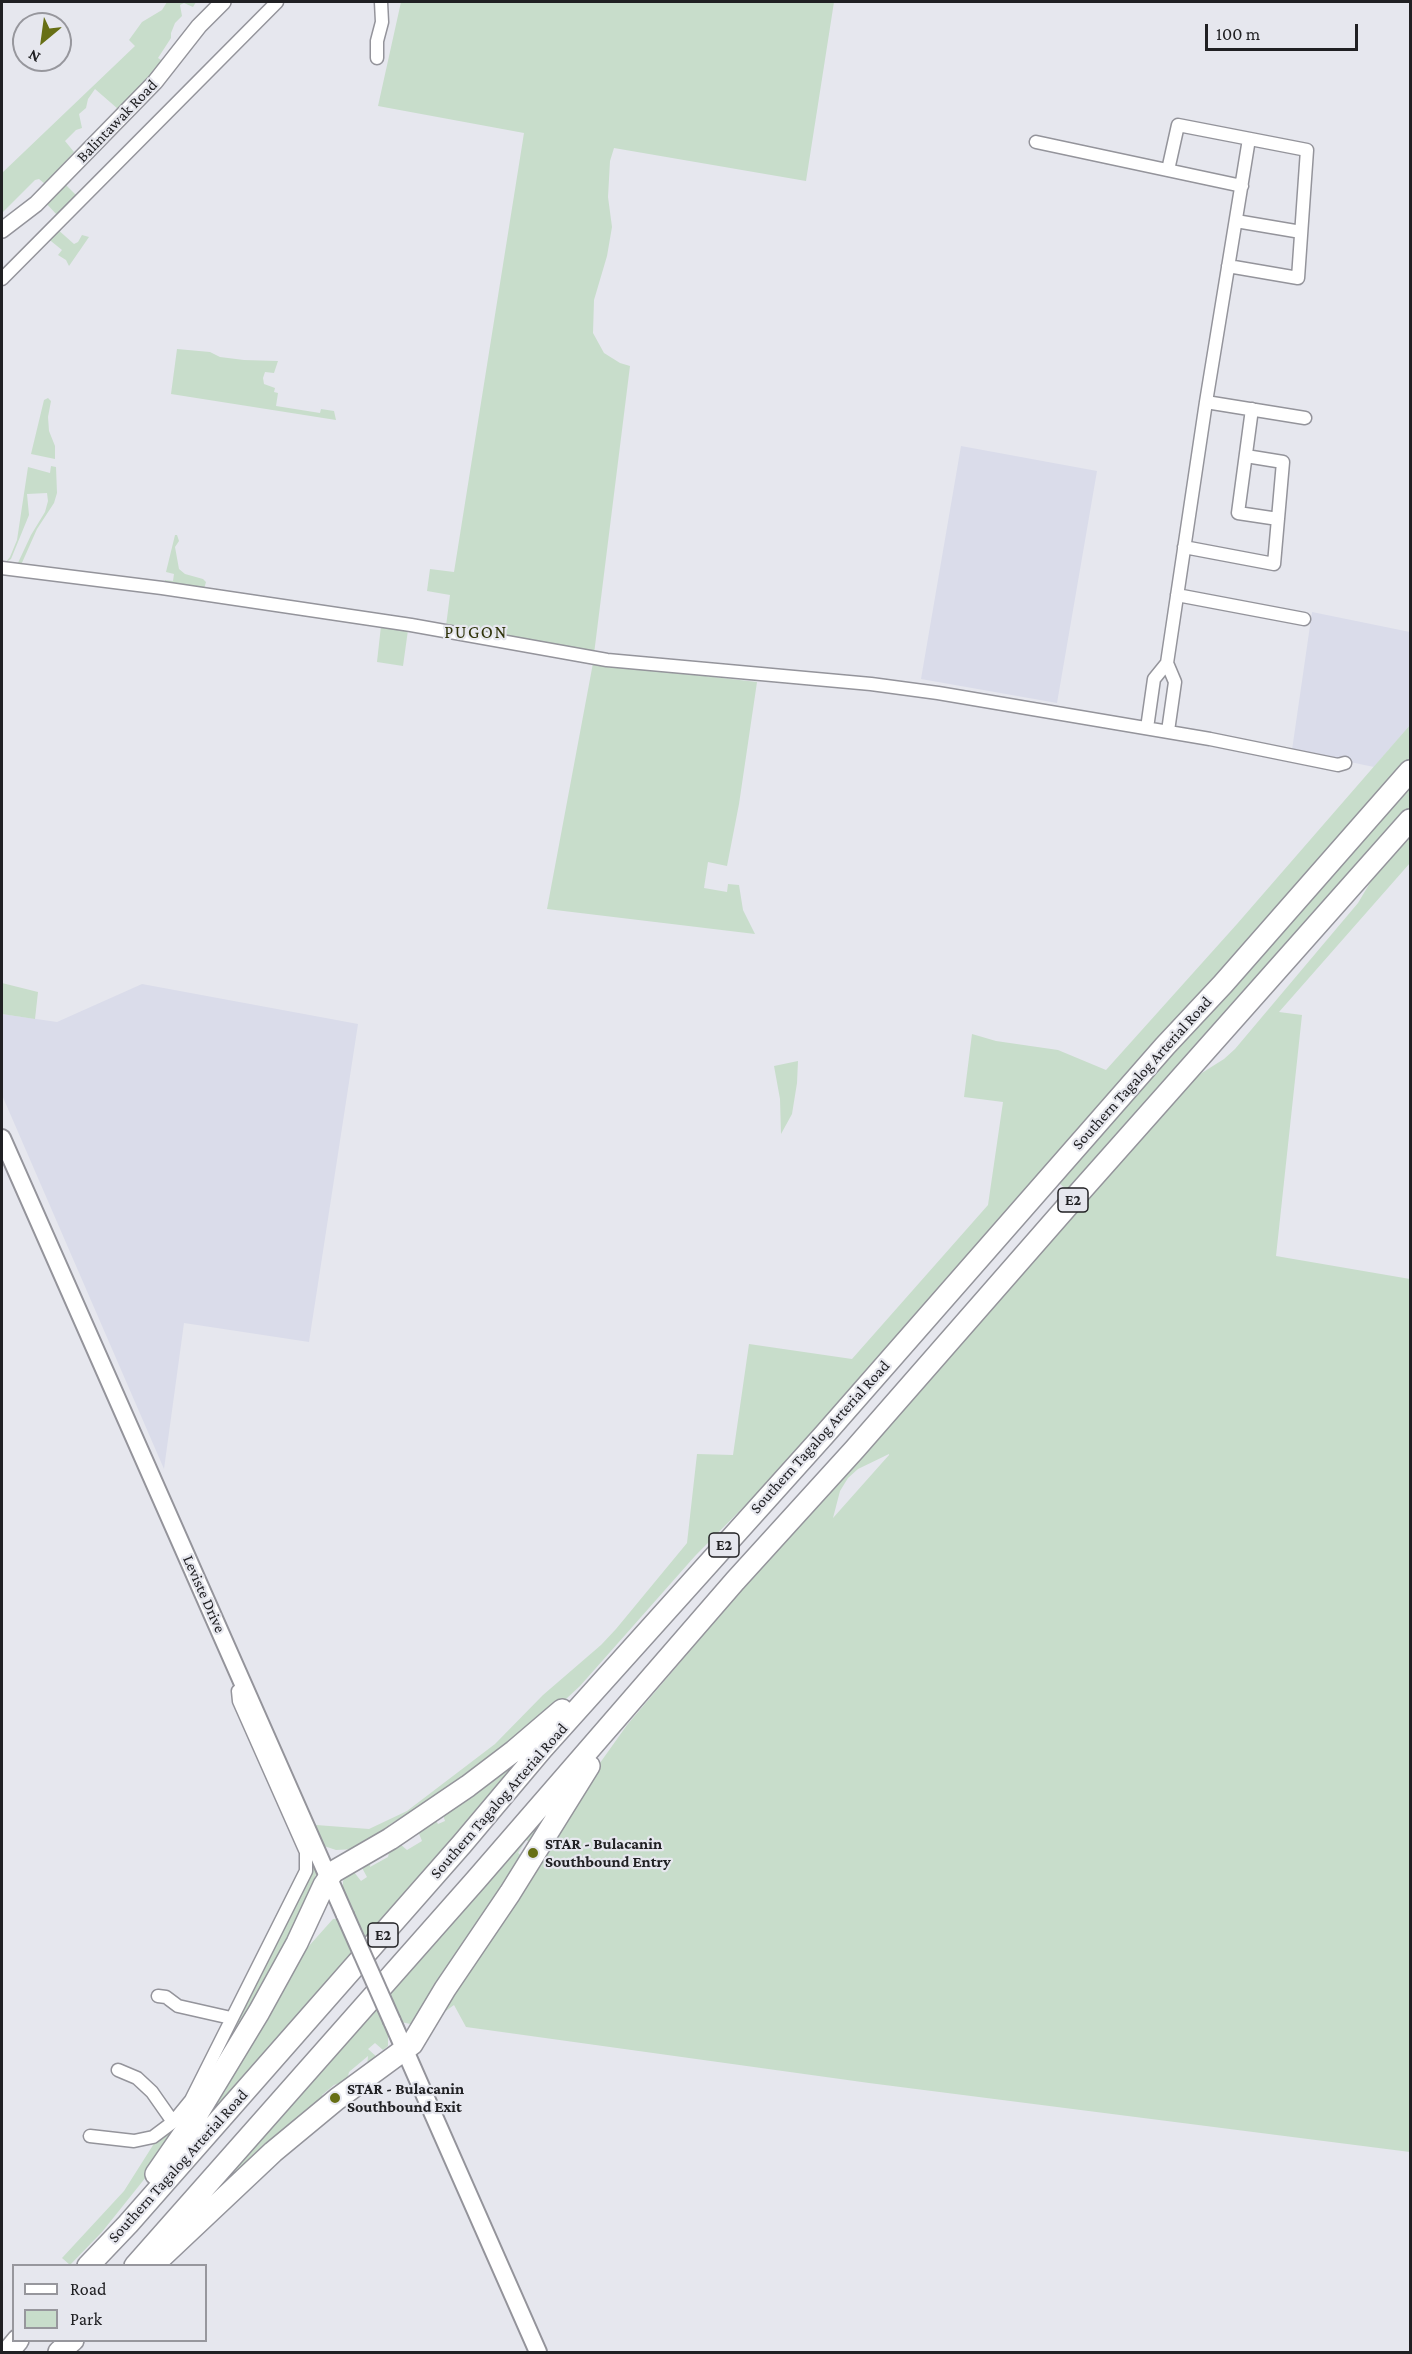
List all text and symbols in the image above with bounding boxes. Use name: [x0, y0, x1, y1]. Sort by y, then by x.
north arrow: [12, 12, 72, 72]
scale bar: [1208, 12, 1361, 50]
text: 100 m: [1216, 24, 1260, 44]
text: N: [25, 46, 43, 67]
street label: Balintawak Road: [73, 76, 161, 166]
district label: PUGON: [444, 621, 508, 643]
street label: Southern Tagalog Arterial Road: [1068, 992, 1216, 1154]
road number: E2: [1058, 1188, 1088, 1212]
street label: Southern Tagalog Arterial Road: [746, 1356, 894, 1518]
road number: E2: [709, 1533, 739, 1557]
street label: Leviste Drive: [178, 1552, 230, 1636]
street label: Southern Tagalog Arterial Road: [426, 1719, 572, 1883]
place label: STAR - Bulacanin Southbound Entry: [545, 1834, 671, 1872]
marker: STAR - Bulacanin Southbound Entry: [526, 1846, 540, 1860]
road number: E2: [368, 1923, 398, 1947]
place label: STAR - Bulacanin Southbound Exit: [347, 2079, 464, 2117]
street label: Southern Tagalog Arterial Road: [104, 2085, 252, 2247]
marker: STAR - Bulacanin Southbound Exit: [328, 2091, 342, 2105]
legend: [12, 2264, 207, 2342]
text: Road: [70, 2279, 107, 2299]
text: Park: [70, 2309, 102, 2329]

